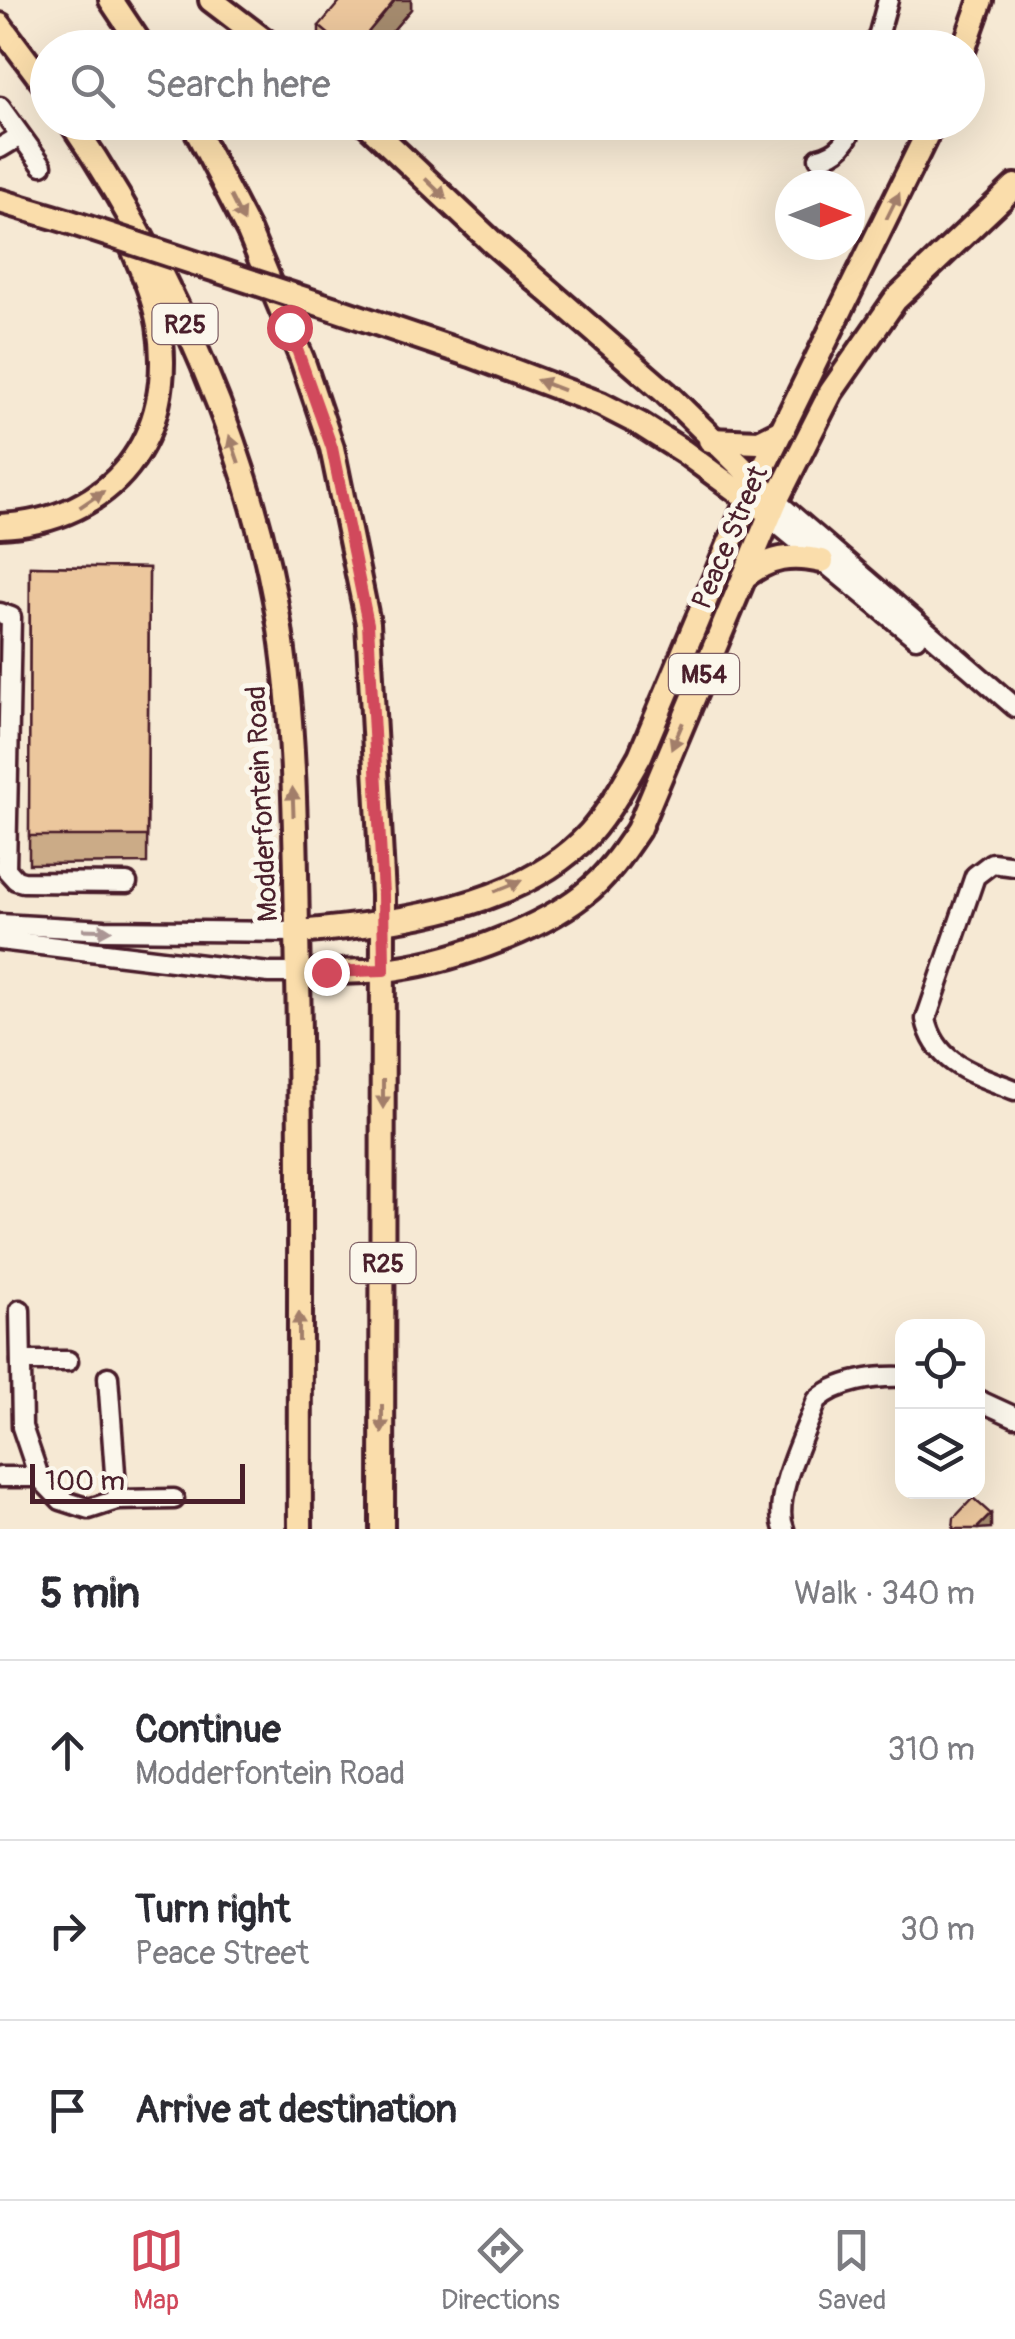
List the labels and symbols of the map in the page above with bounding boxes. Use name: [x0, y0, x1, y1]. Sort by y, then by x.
north arrow: [775, 170, 865, 260]
one-way arrow: [424, 177, 448, 200]
one-way arrow: [885, 191, 902, 220]
one-way arrow: [229, 195, 246, 224]
road number: R25: [152, 304, 218, 344]
route start: [267, 305, 313, 351]
one-way arrow: [535, 376, 565, 392]
one-way arrow: [226, 434, 241, 464]
street label: Peace Street: [685, 460, 777, 615]
one-way arrow: [78, 490, 105, 509]
road number: M54: [669, 654, 739, 694]
street label: Modderfontein Road: [239, 685, 286, 923]
one-way arrow: [669, 721, 685, 751]
one-way arrow: [284, 785, 300, 817]
one-way arrow: [494, 878, 524, 894]
one-way arrow: [82, 922, 114, 938]
route end: [304, 950, 350, 996]
one-way arrow: [375, 1079, 391, 1111]
road number: R25: [350, 1243, 416, 1283]
one-way arrow: [291, 1310, 307, 1342]
one-way arrow: [374, 1404, 390, 1436]
scale bar: [30, 1459, 245, 1504]

